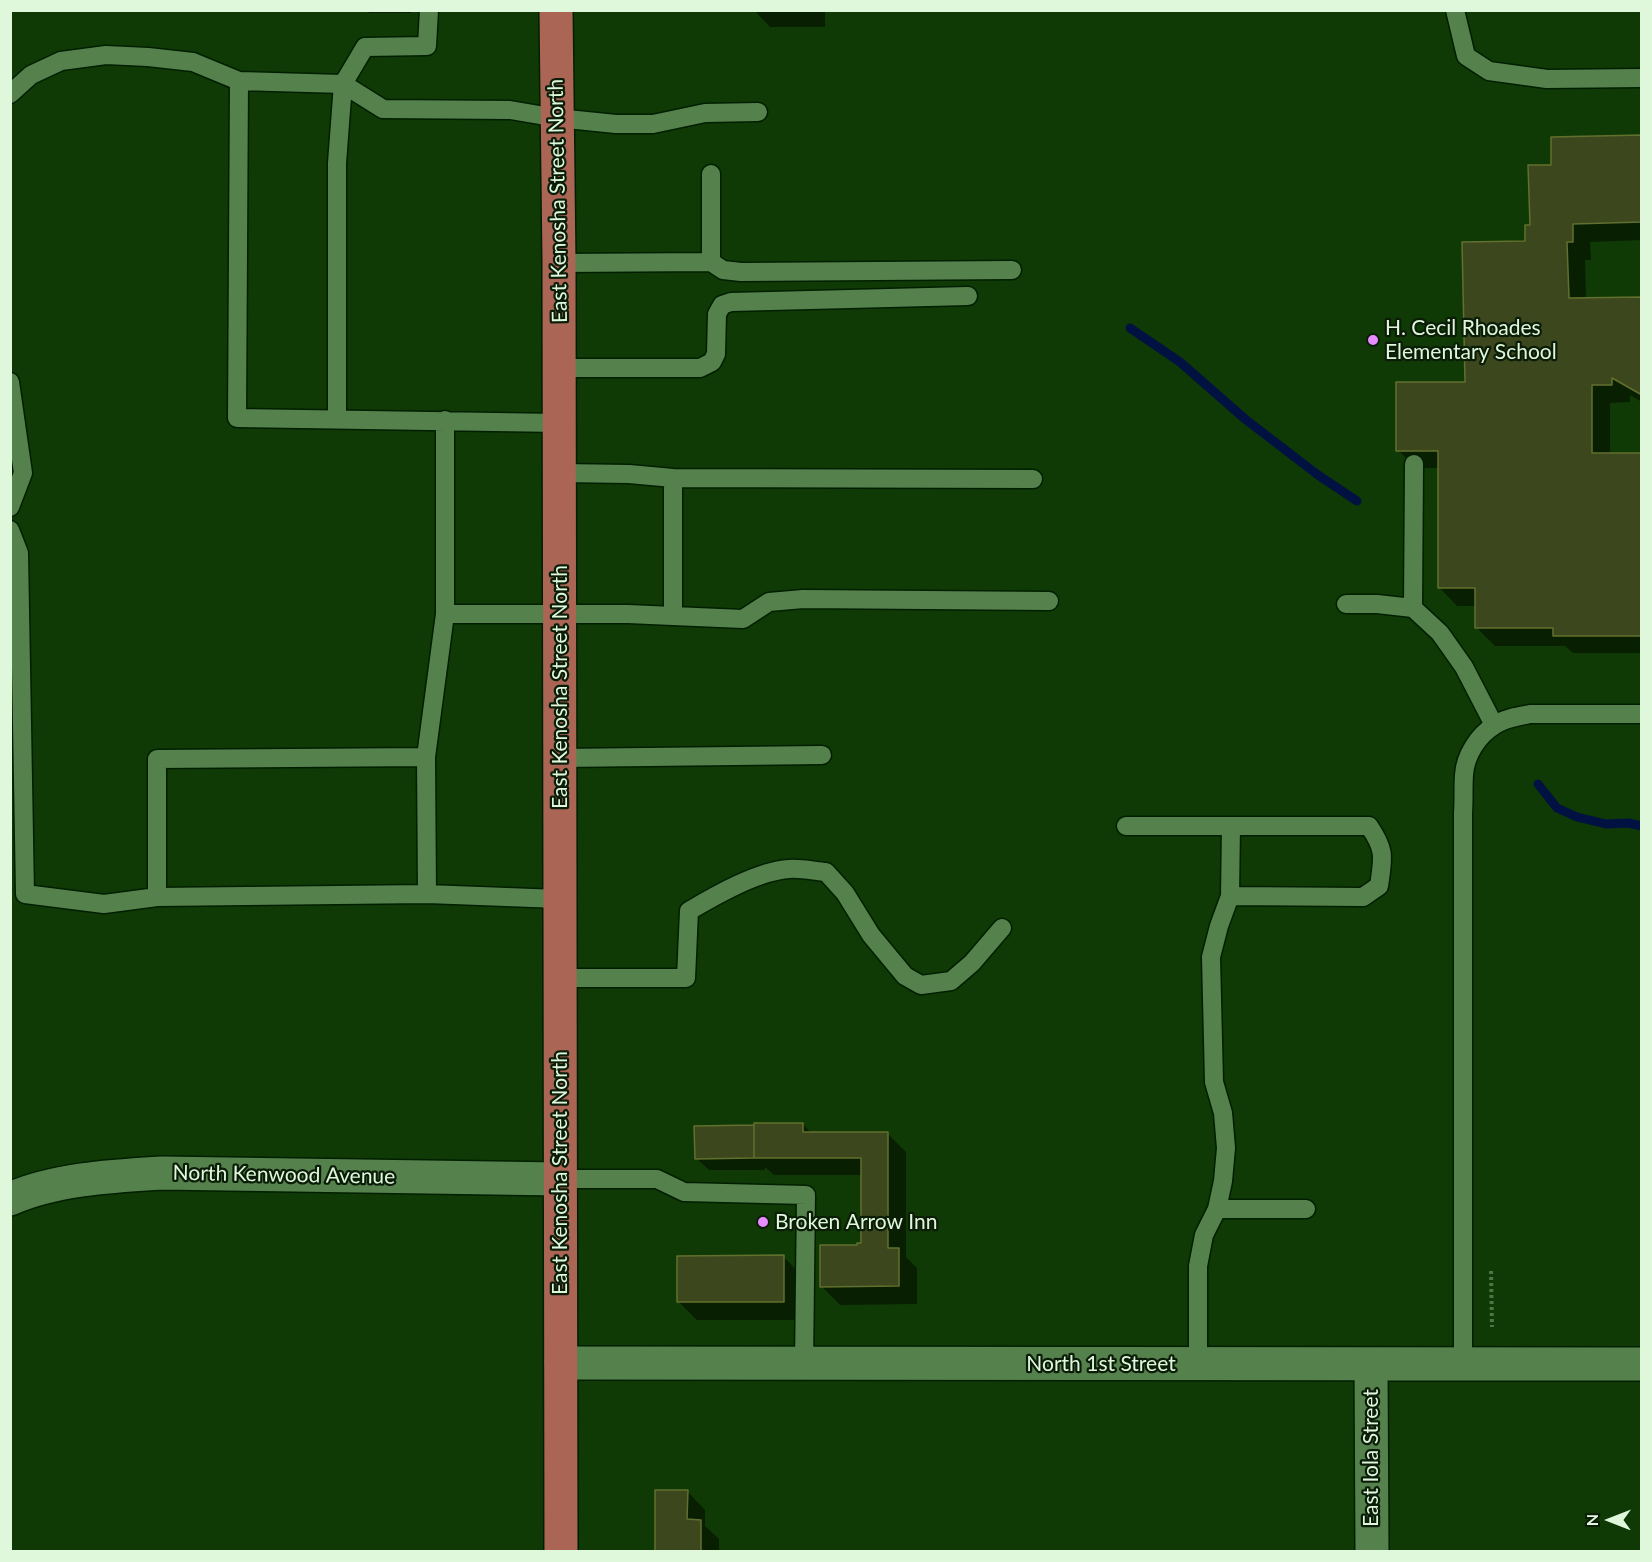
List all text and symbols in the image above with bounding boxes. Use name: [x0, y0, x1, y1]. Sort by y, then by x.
street label: East Kenosha Street North: [543, 79, 573, 323]
place label: H. Cecil Rhoades Elementary School: [1385, 315, 1557, 365]
marker: H. Cecil Rhoades Elementary School: [1366, 333, 1380, 347]
street label: East Kenosha Street North: [547, 565, 573, 809]
street label: East Kenosha Street North: [547, 1051, 573, 1295]
street label: North Kenwood Avenue: [173, 1160, 395, 1190]
place label: Broken Arrow Inn: [775, 1209, 938, 1235]
marker: Broken Arrow Inn: [756, 1215, 770, 1229]
street label: North 1st Street: [1026, 1351, 1176, 1377]
street label: East Iola Street: [1358, 1389, 1384, 1527]
north arrow: [1580, 1490, 1640, 1550]
text: N: [1582, 1514, 1601, 1526]

